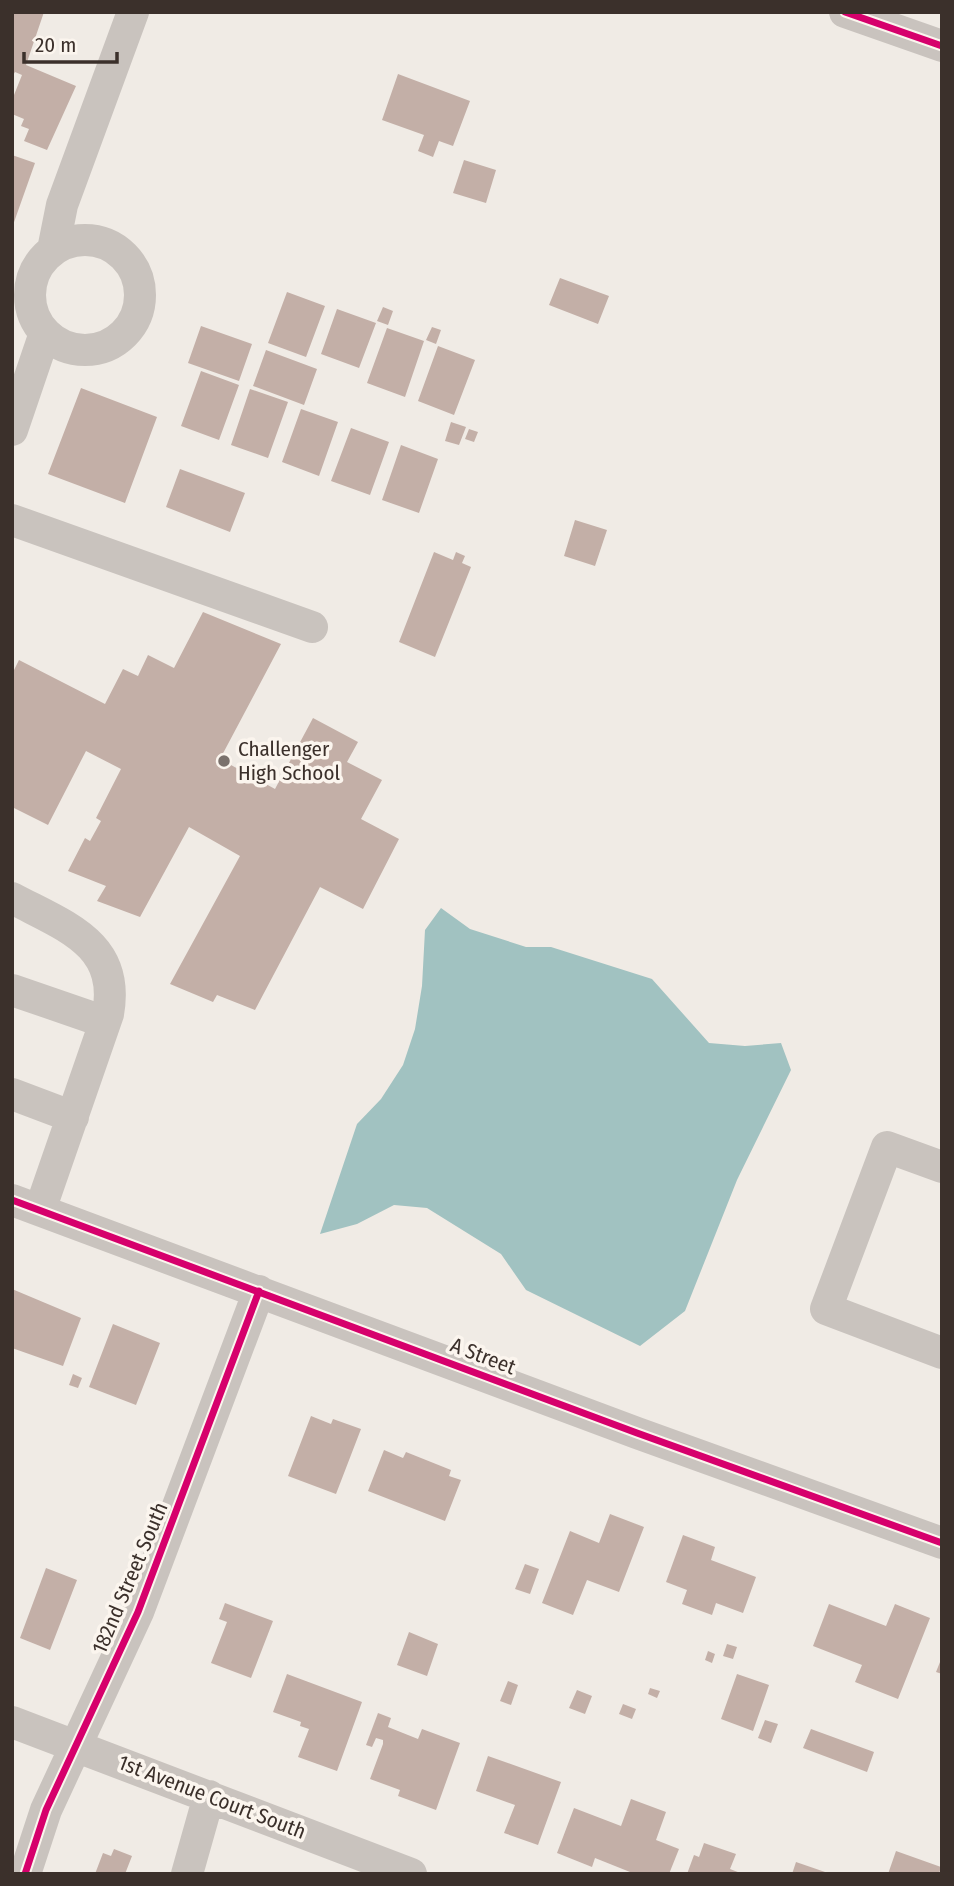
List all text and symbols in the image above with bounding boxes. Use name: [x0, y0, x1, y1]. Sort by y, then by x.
scale bar: [24, 21, 117, 65]
text: 20 m: [35, 32, 76, 58]
place label: Challenger High School: [238, 736, 340, 786]
marker: Challenger High School: [216, 753, 232, 769]
street label: A Street: [447, 1332, 519, 1380]
street label: 182nd Street South: [86, 1498, 174, 1658]
street label: 1st Avenue Court South: [115, 1749, 309, 1845]

